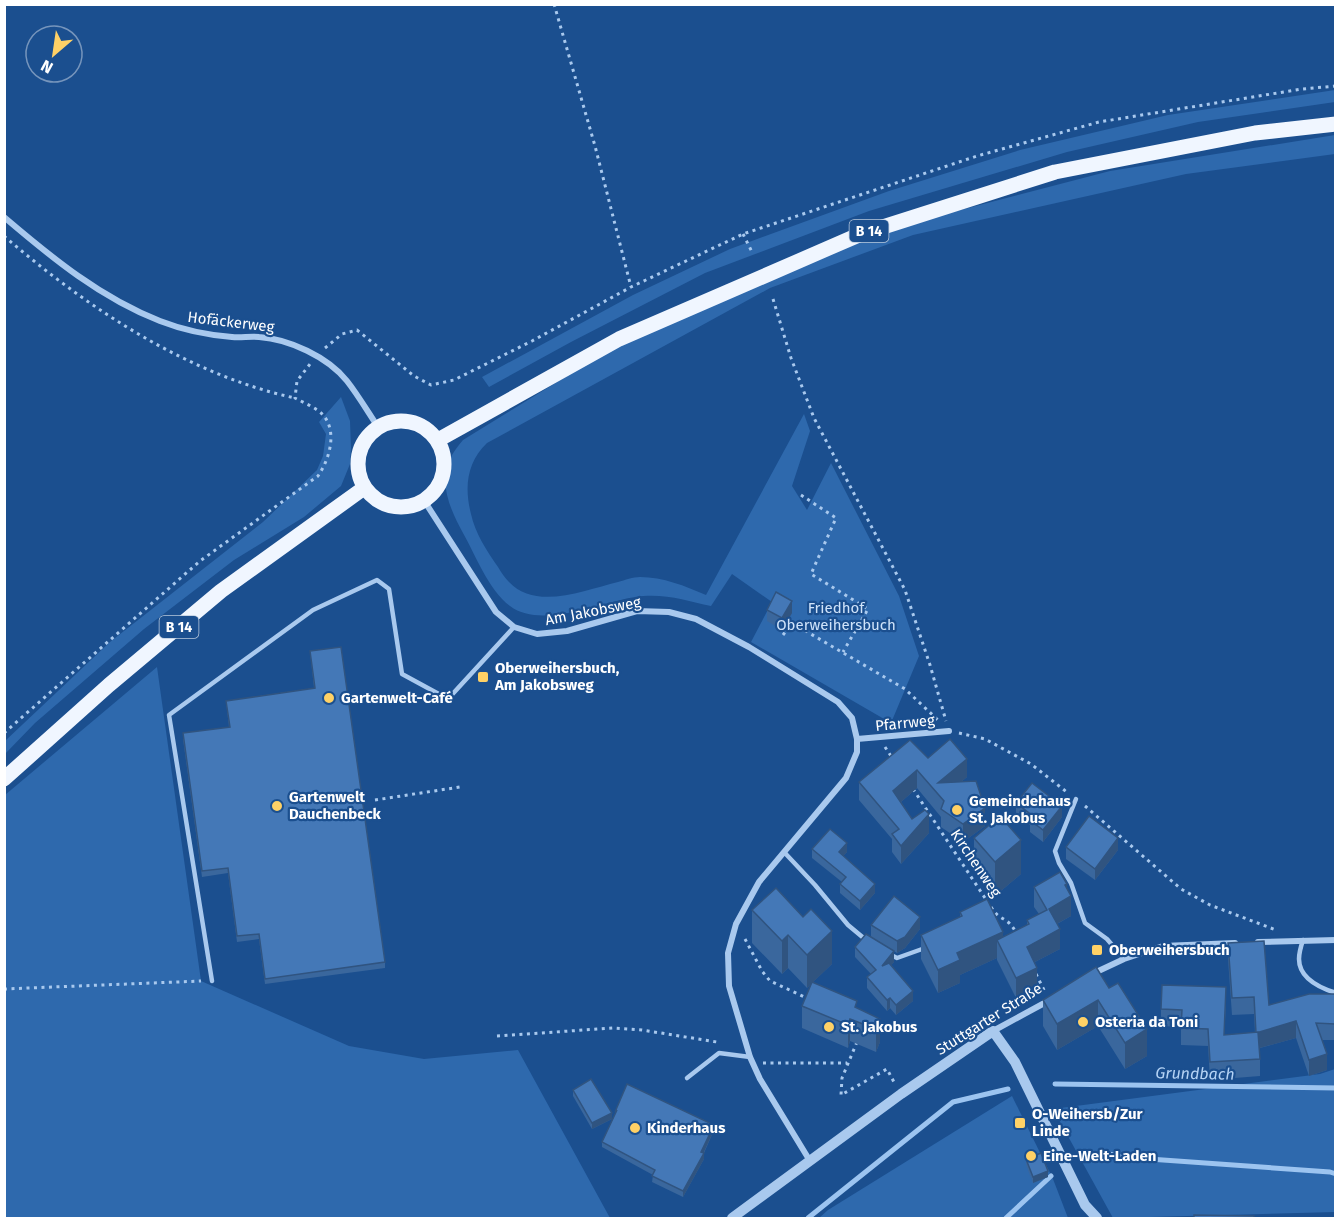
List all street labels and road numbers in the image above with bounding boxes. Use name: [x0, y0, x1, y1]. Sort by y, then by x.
road number: B 14: [850, 220, 888, 242]
street label: Hofäckerweg: [187, 308, 276, 336]
street label: Am Jakobsweg: [544, 593, 643, 629]
road number: B 14: [160, 616, 198, 638]
street label: Pfarrweg: [874, 711, 936, 735]
street label: Kirchenweg: [947, 826, 1005, 901]
street label: Stuttgarter Straße: [933, 979, 1045, 1059]

